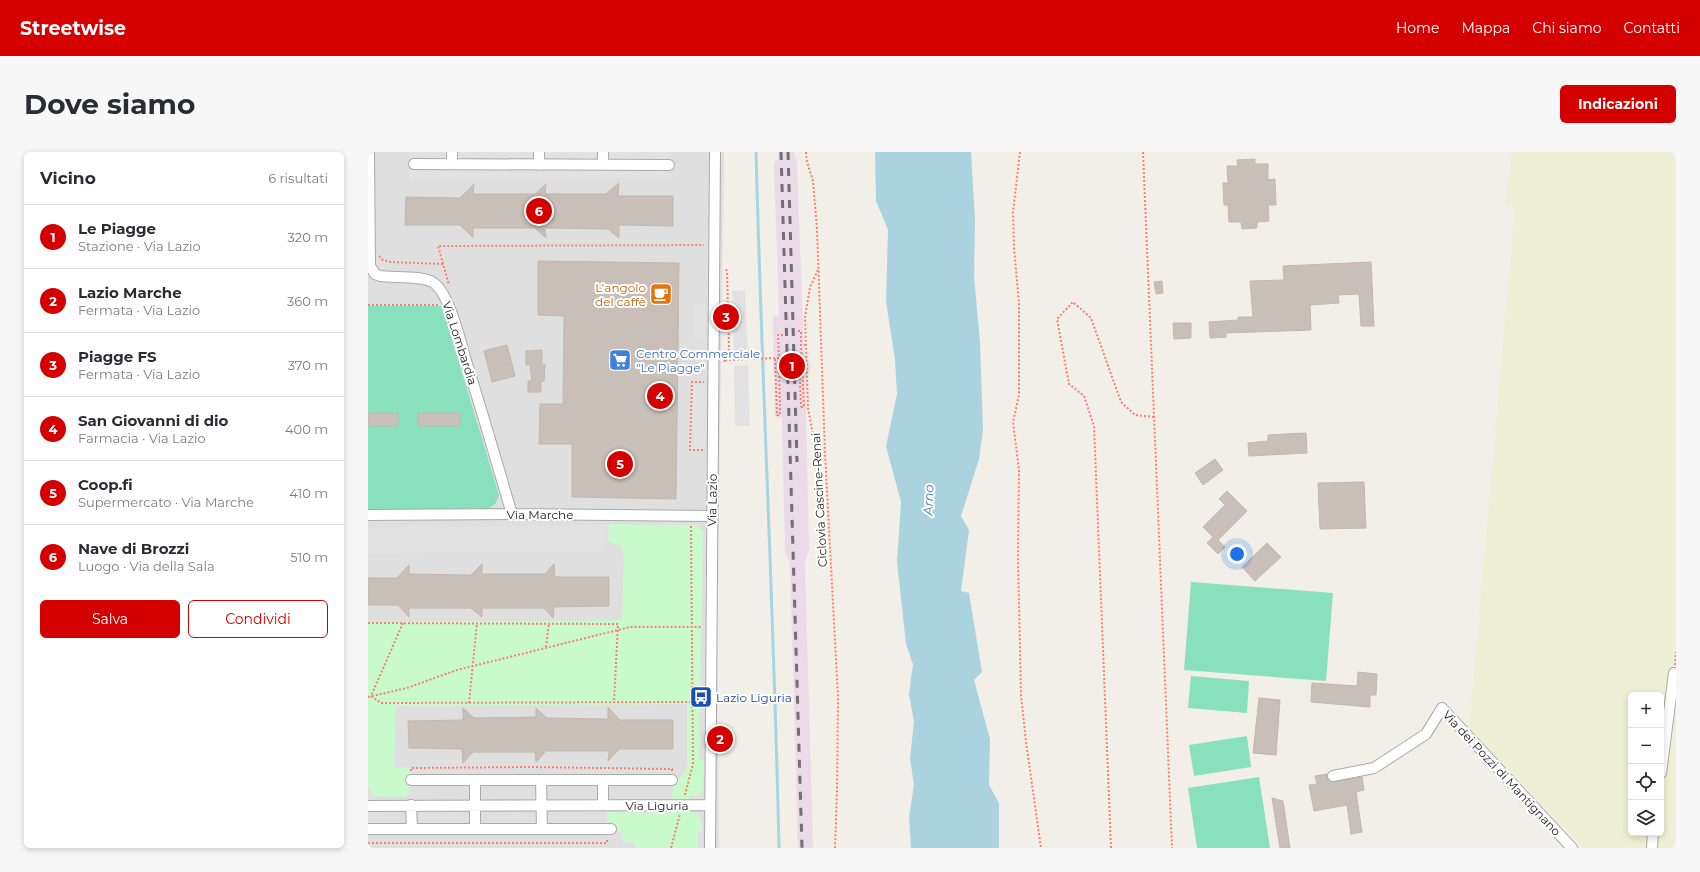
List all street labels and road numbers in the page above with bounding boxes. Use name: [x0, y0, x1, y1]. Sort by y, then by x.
street label: Via Lombardia: [439, 299, 481, 387]
street label: Ciclovia Cascine-Renai: [808, 432, 830, 568]
street label: Via Lazio: [704, 474, 720, 526]
street label: Via Marche: [507, 507, 573, 522]
street label: Via dei Pozzi di Mantignano: [1440, 707, 1564, 839]
street label: Via Liguria: [625, 798, 689, 813]

